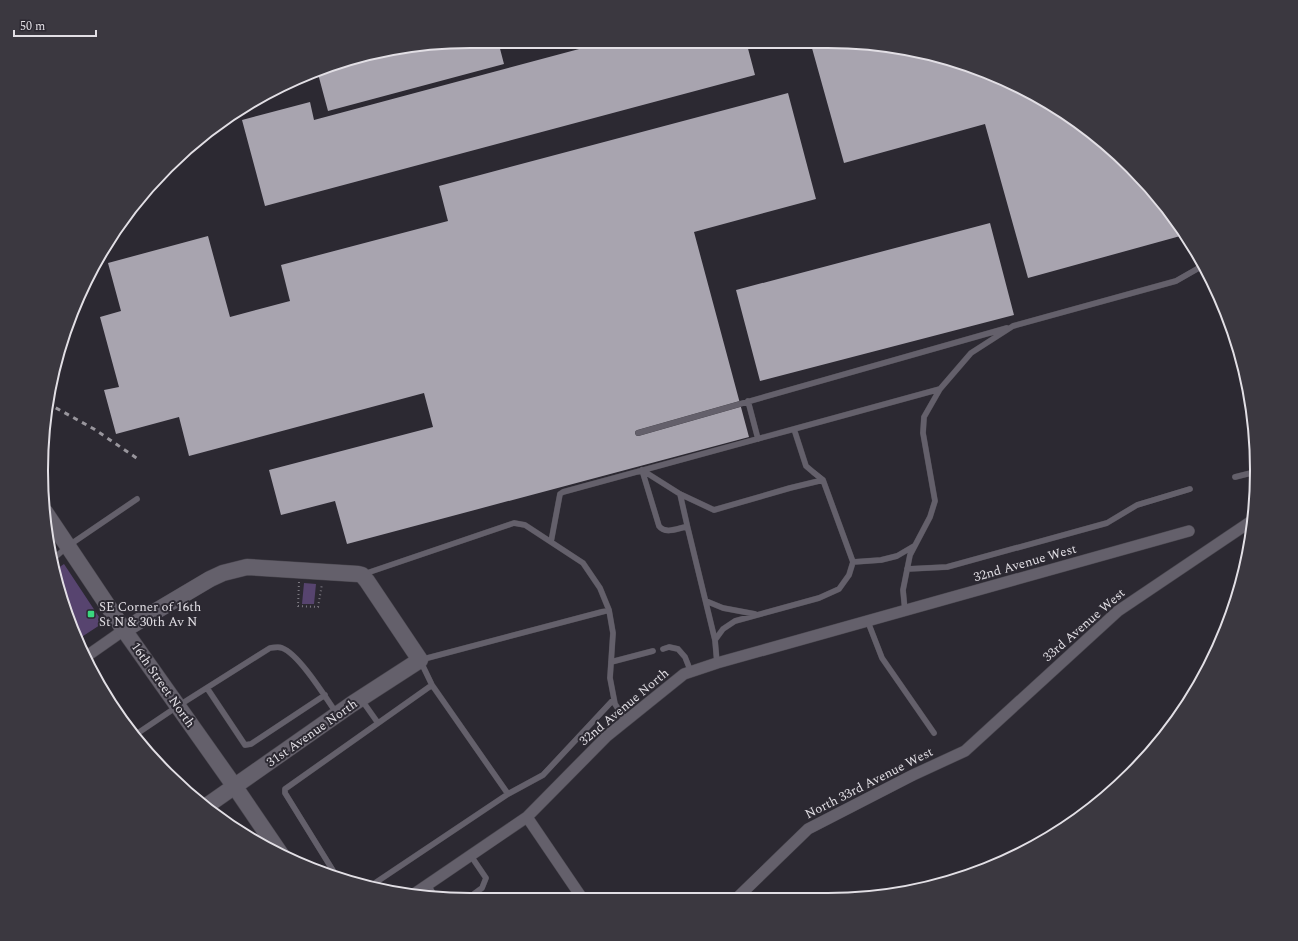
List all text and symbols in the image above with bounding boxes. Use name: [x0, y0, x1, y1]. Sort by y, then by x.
scale bar: [14, 12, 96, 38]
text: 50 m: [20, 17, 45, 36]
street label: 32nd Avenue West: [971, 539, 1079, 587]
street label: 33rd Avenue West: [1038, 583, 1130, 667]
place label: SE Corner of 16th St N & 30th Av N: [99, 597, 202, 632]
marker: SE Corner of 16th St N & 30th Av N: [86, 609, 96, 619]
street label: 16th Street North: [126, 638, 200, 732]
street label: 32nd Avenue North: [575, 663, 674, 751]
street label: 31st Avenue North: [262, 694, 362, 772]
street label: North 33rd Avenue West: [801, 742, 937, 824]

